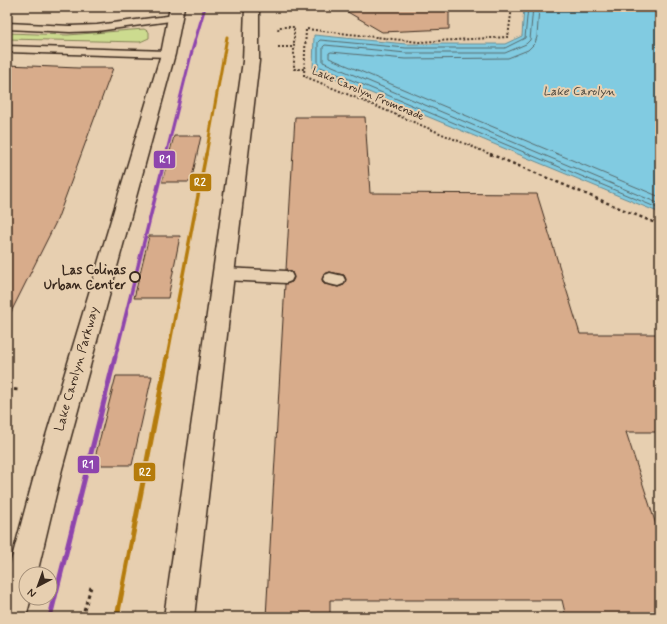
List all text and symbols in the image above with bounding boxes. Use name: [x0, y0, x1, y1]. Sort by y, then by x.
street label: Lake Carolyn Promenade: [310, 64, 426, 124]
water label: Lake Carolyn: [543, 84, 616, 100]
line badge: R1: [153, 150, 176, 169]
text: R1: [159, 153, 171, 167]
line badge: R2: [189, 173, 212, 192]
text: R2: [194, 176, 207, 190]
place label: Las Colinas Urban Center: [44, 262, 127, 294]
marker: Las Colinas Urban Center: [129, 271, 141, 283]
street label: Lake Carolyn Parkway: [51, 304, 103, 434]
line badge: R1: [77, 455, 100, 474]
text: R1: [82, 458, 94, 472]
line badge: R2: [133, 462, 156, 482]
text: R2: [139, 466, 152, 480]
north arrow: [18, 566, 58, 606]
text: N: [25, 585, 39, 600]

